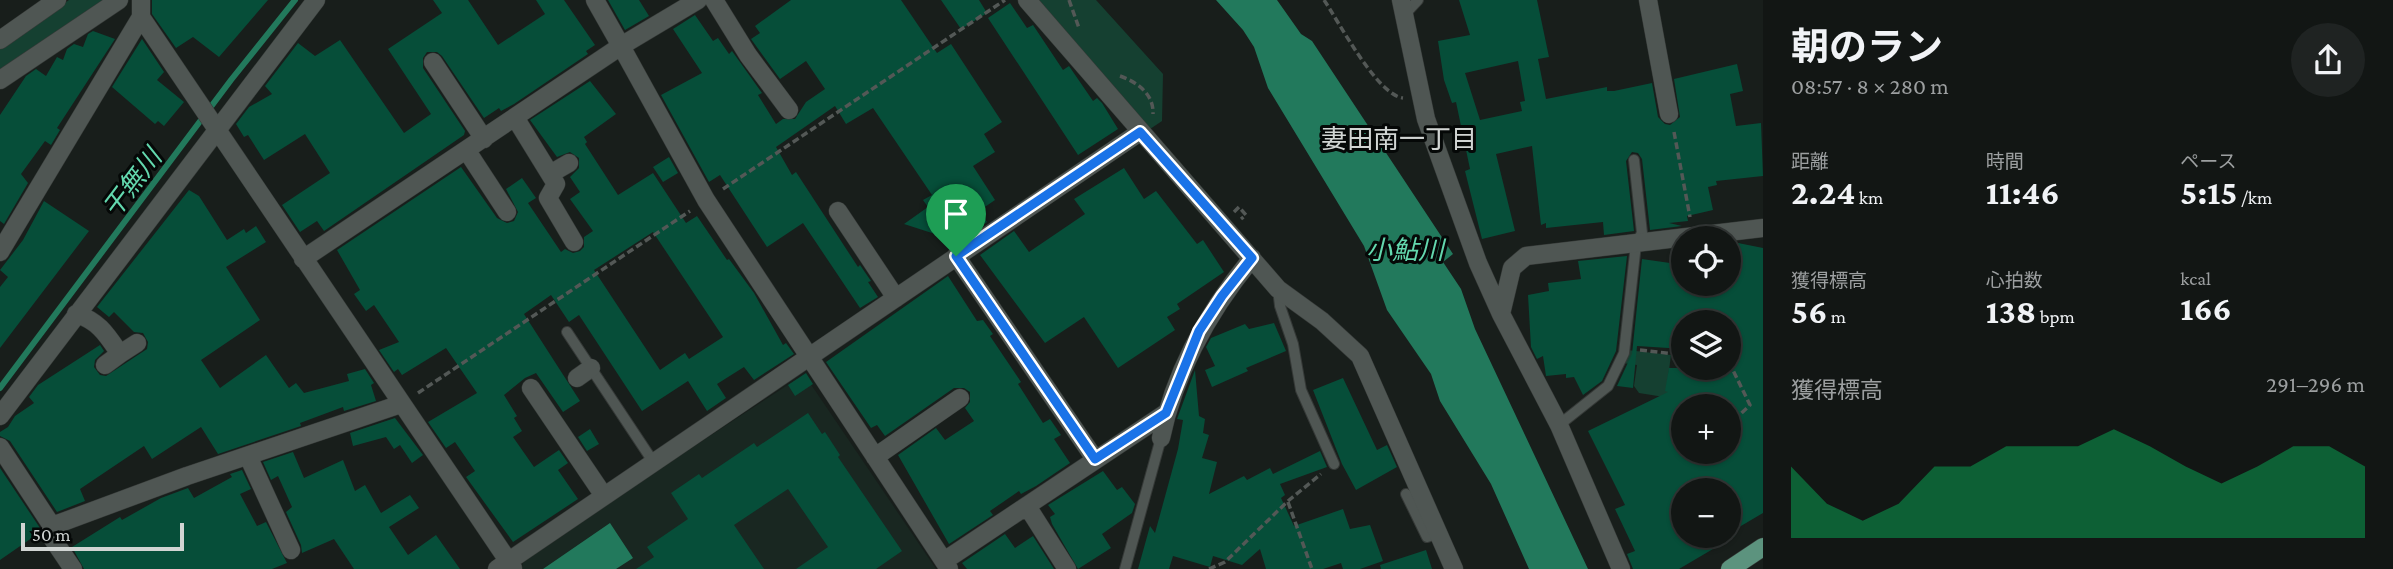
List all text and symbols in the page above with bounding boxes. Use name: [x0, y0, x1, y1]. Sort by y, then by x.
button: share: [2291, 23, 2365, 97]
text: 朝のラン: [1791, 26, 1943, 68]
text: 08:57 · 8 × 280 m: [1791, 73, 1949, 99]
district label: 妻田南一丁目: [1321, 125, 1477, 154]
water label: 干無川: [97, 141, 169, 223]
text: 距離: [1791, 151, 1829, 172]
text: 時間: [1986, 151, 2024, 172]
text: ペース: [2180, 151, 2236, 172]
text: 2.24: [1791, 173, 1855, 212]
text: 11:46: [1986, 173, 2060, 212]
text: 5:15: [2180, 173, 2237, 212]
pin: [926, 184, 986, 256]
text: km: [1855, 187, 1883, 208]
text: /km: [2237, 187, 2272, 208]
icon: arrive: [937, 195, 975, 233]
map controls: [1671, 226, 1741, 548]
button: locate: [1671, 226, 1741, 296]
water label: 小鮎川: [1366, 236, 1447, 265]
text: kcal: [2180, 268, 2211, 289]
text: 獲得標高: [1791, 270, 1867, 291]
text: 心拍数: [1986, 270, 2043, 291]
text: 166: [2180, 289, 2232, 328]
text: 56: [1791, 292, 1827, 331]
text: 138: [1986, 292, 2036, 331]
text: m: [1827, 306, 1846, 327]
text: bpm: [2036, 306, 2075, 327]
button: layers: [1671, 310, 1741, 380]
text: 291–296 m: [2266, 371, 2365, 397]
text: 獲得標高: [1791, 377, 1883, 403]
button: +: [1671, 394, 1741, 464]
button: −: [1671, 478, 1741, 548]
scale bar: [21, 520, 184, 552]
text: 50 m: [32, 524, 71, 545]

